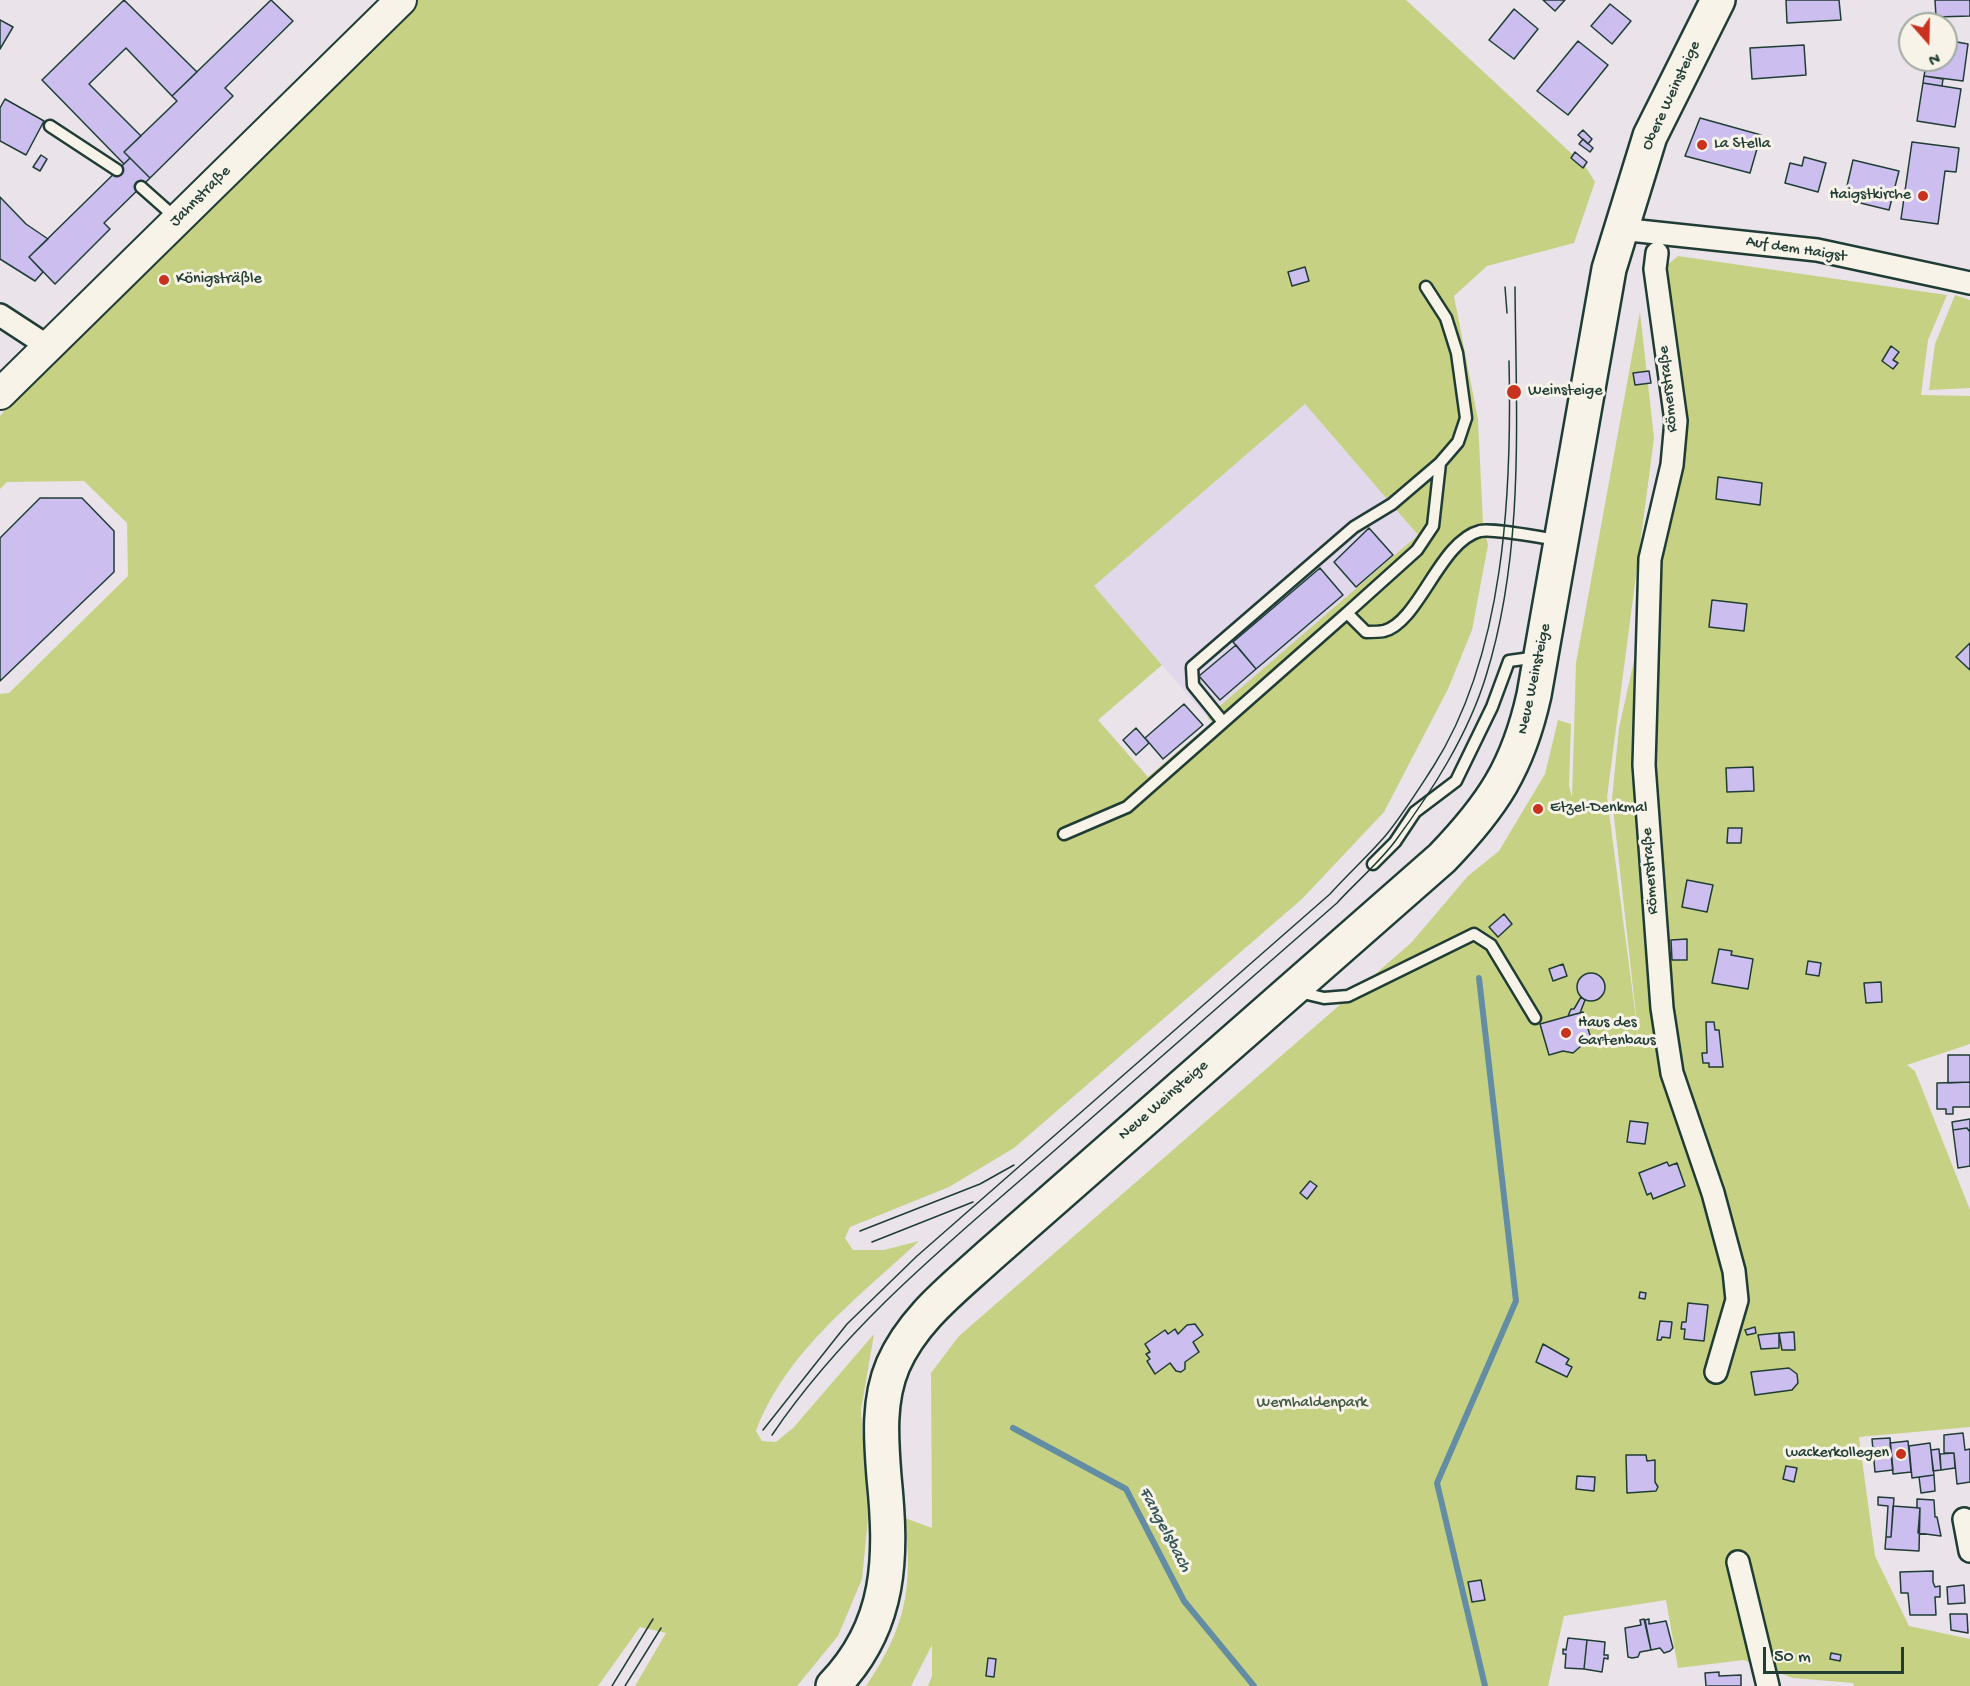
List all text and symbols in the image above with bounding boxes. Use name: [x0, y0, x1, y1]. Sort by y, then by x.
north arrow: [1898, 12, 1958, 72]
street label: Obere Weinsteige: [1638, 38, 1706, 154]
text: N: [1925, 47, 1942, 68]
place label: La Stella: [1714, 135, 1771, 155]
marker: La Stella: [1695, 138, 1709, 152]
street label: Jahnstraße: [166, 162, 236, 232]
place label: Haigstkirche: [1829, 186, 1911, 206]
marker: Haigstkirche: [1916, 189, 1930, 203]
street label: Auf dem Haigst: [1744, 233, 1848, 267]
place label: Königsträßle: [176, 270, 262, 290]
marker: Königsträßle: [157, 273, 171, 287]
street label: Römerstraße: [1655, 345, 1683, 433]
place label: Weinsteige: [1528, 382, 1602, 402]
marker: Weinsteige: [1505, 383, 1523, 401]
street label: Neue Weinsteige: [1514, 622, 1556, 736]
place label: Etzel-Denkmal: [1550, 799, 1648, 819]
marker: Etzel-Denkmal: [1531, 802, 1545, 816]
street label: Römerstraße: [1638, 827, 1664, 915]
place label: Haus des Gartenbaus: [1578, 1014, 1656, 1052]
marker: Haus des Gartenbaus: [1559, 1026, 1573, 1040]
street label: Neue Weinsteige: [1115, 1057, 1213, 1145]
park label: Wernhaldenpark: [1257, 1394, 1367, 1414]
place label: wackerkollegen: [1786, 1444, 1889, 1464]
marker: wackerkollegen: [1894, 1447, 1908, 1461]
water label: Fangelsbach: [1133, 1484, 1195, 1576]
scale bar: [1766, 1635, 1907, 1673]
text: 50 m: [1774, 1647, 1811, 1668]

